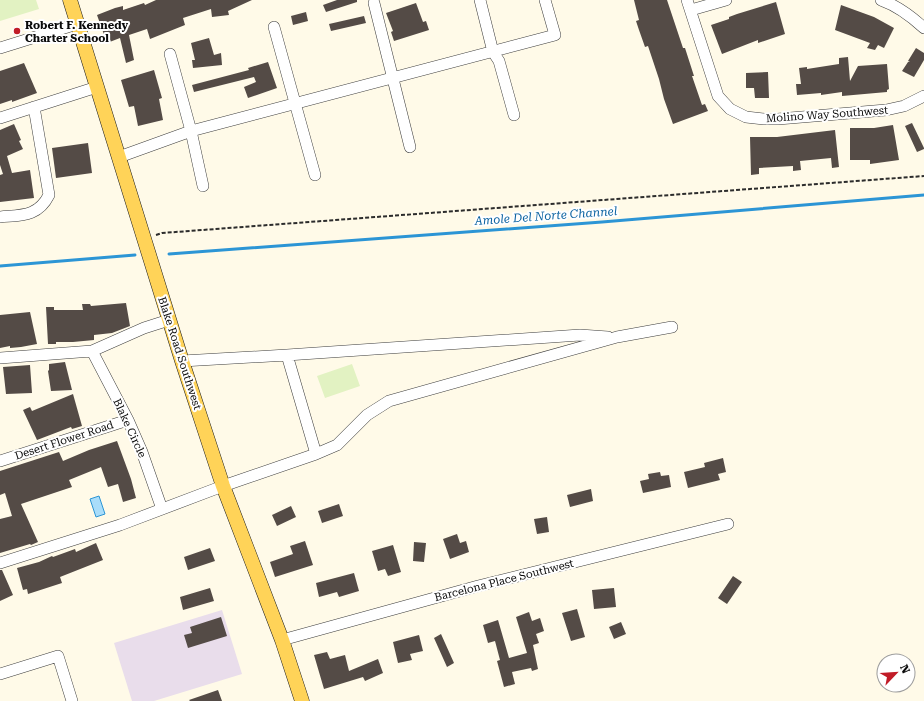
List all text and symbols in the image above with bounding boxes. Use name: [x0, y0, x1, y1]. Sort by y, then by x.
place label: Robert F. Kennedy Charter School: [25, 19, 129, 45]
marker: Robert F. Kennedy Charter School: [12, 26, 22, 36]
street label: Molino Way Southwest: [766, 104, 889, 125]
water label: Amole Del Norte Channel: [473, 204, 618, 228]
street label: Blake Road Southwest: [155, 295, 204, 411]
street label: Blake Circle: [110, 397, 149, 460]
street label: Desert Flower Road: [13, 418, 115, 463]
street label: Barcelona Place Southwest: [433, 557, 575, 604]
north arrow: [876, 653, 916, 693]
text: N: [897, 662, 913, 676]

